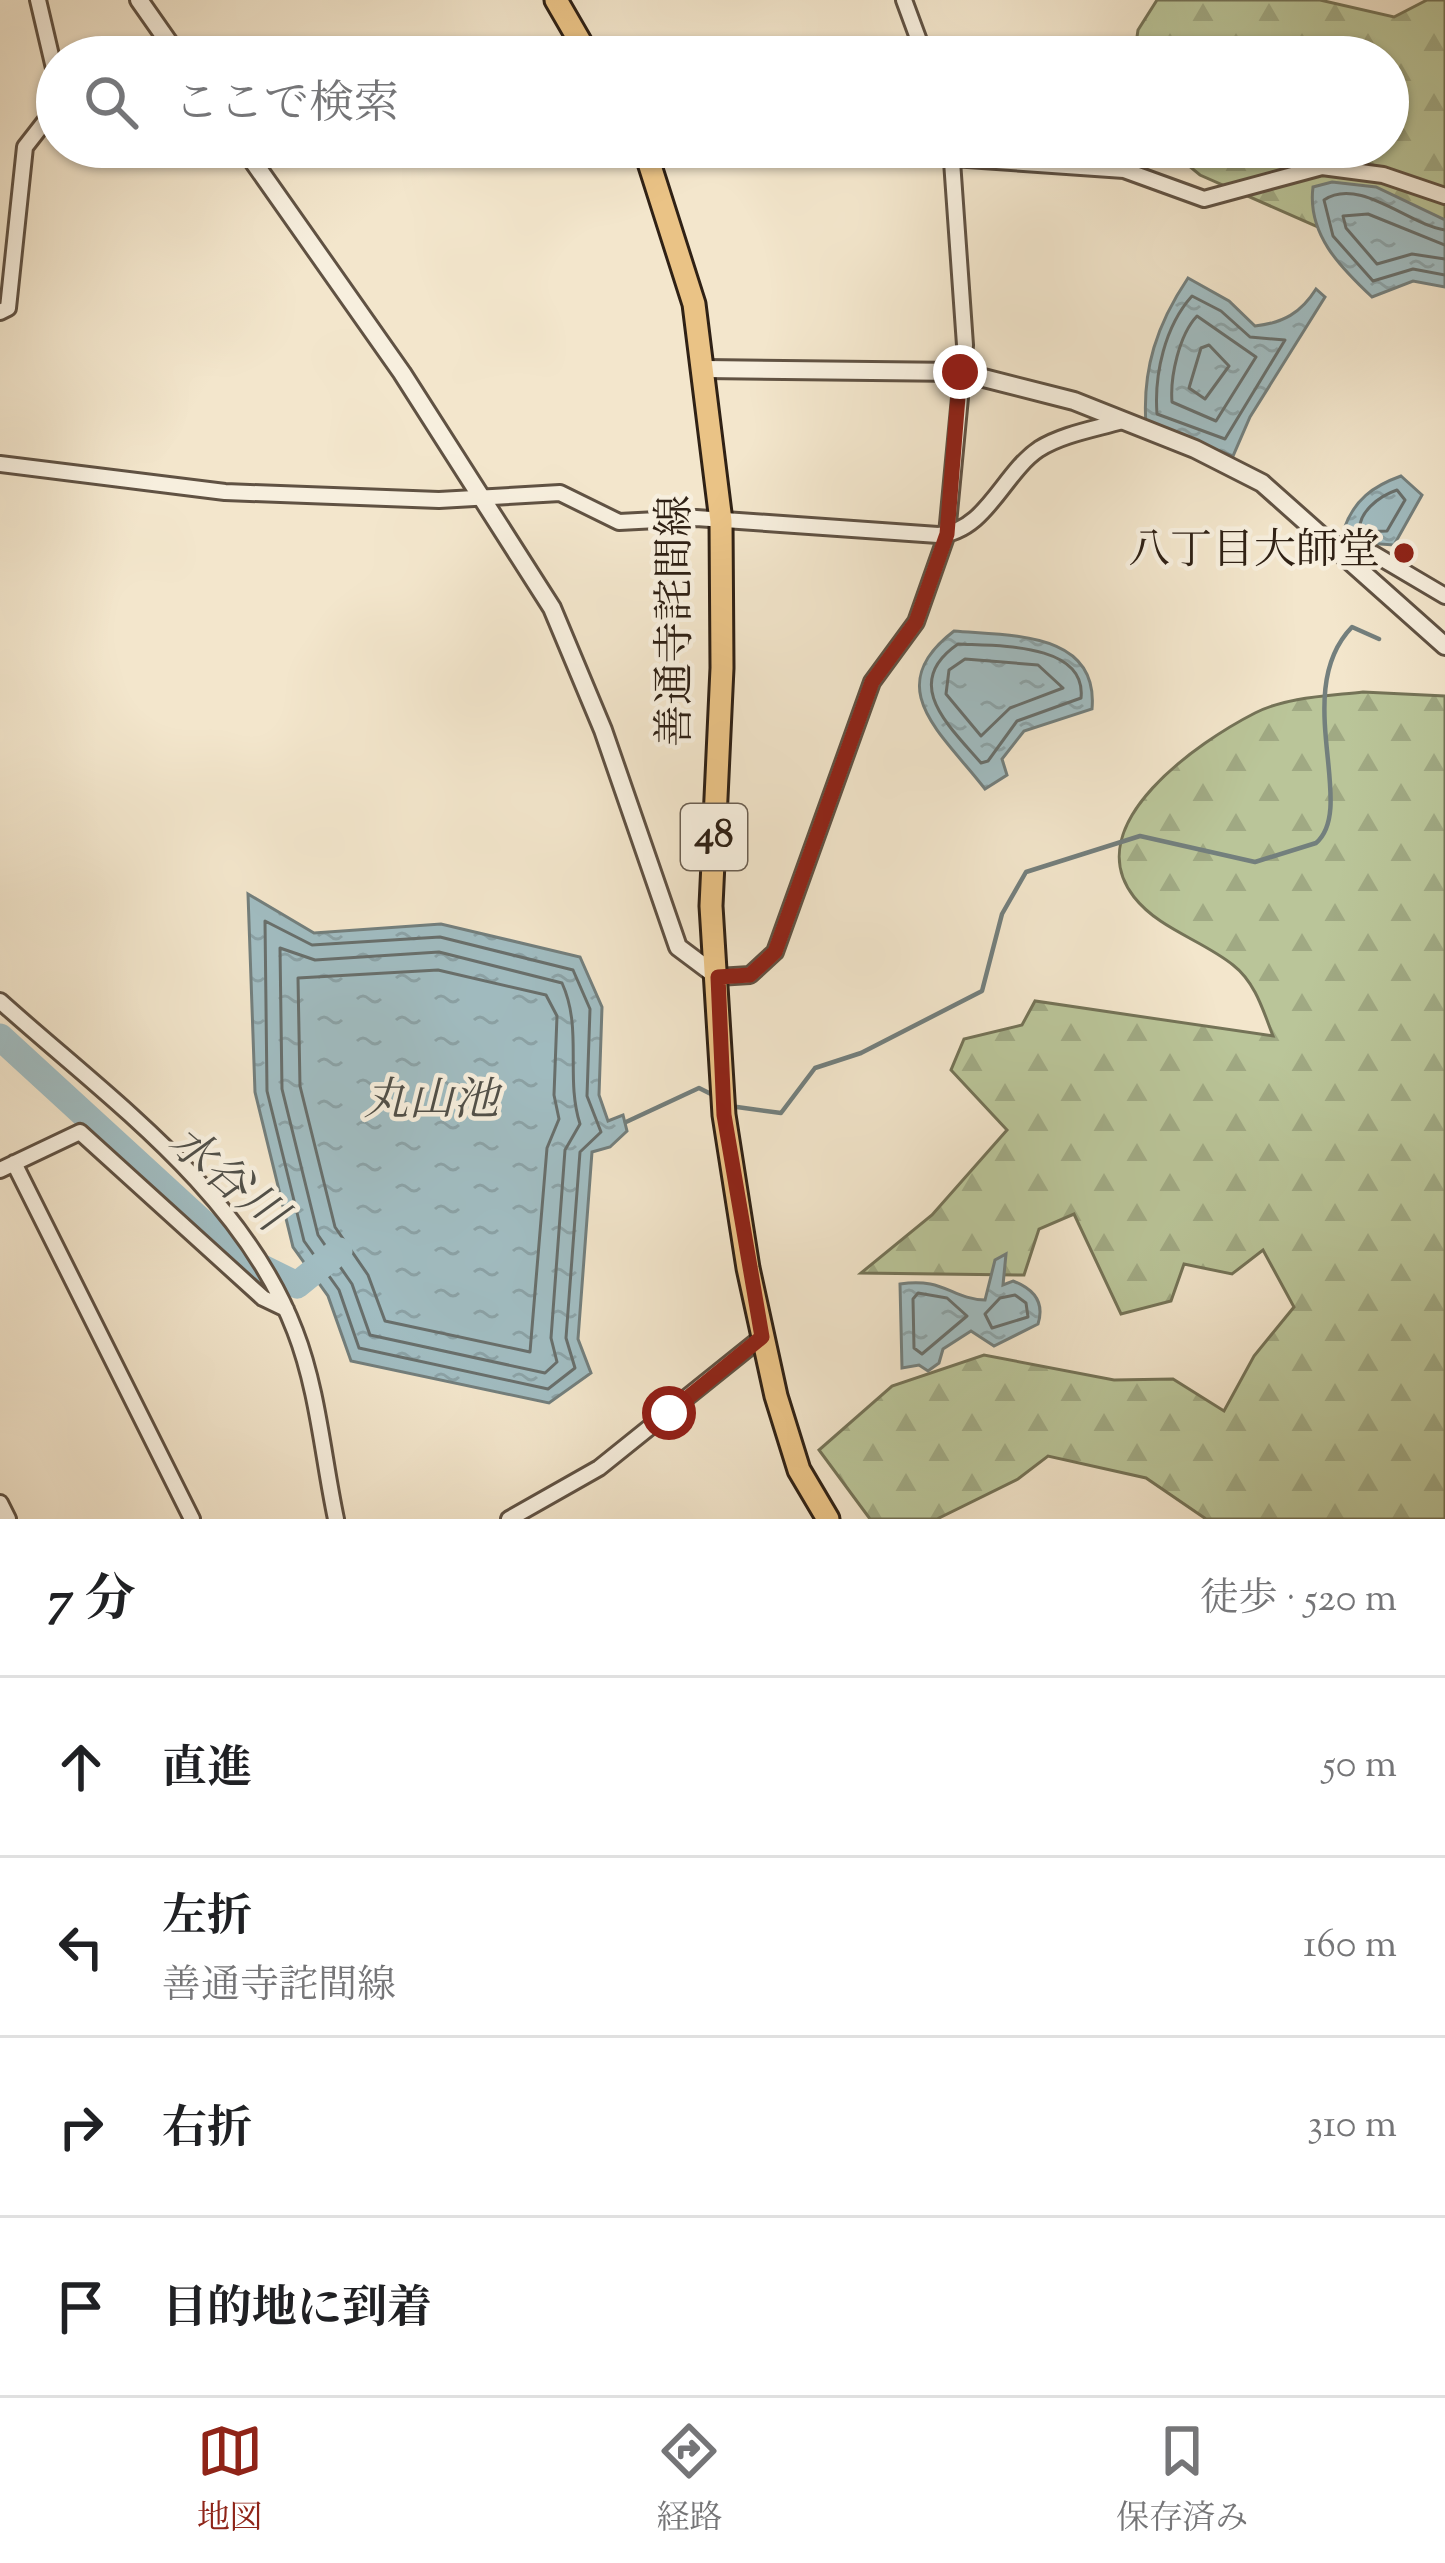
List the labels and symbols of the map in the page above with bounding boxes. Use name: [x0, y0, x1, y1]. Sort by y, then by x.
route end: [933, 345, 987, 399]
street label: 善通寺詫間線: [648, 495, 708, 747]
place label: 八丁目大師堂: [1128, 523, 1380, 583]
marker: 八丁目大師堂: [1391, 540, 1417, 566]
road number: 48: [681, 804, 747, 870]
water label: 丸山池: [363, 1071, 503, 1136]
water label: 水谷川: [152, 1113, 301, 1252]
route start: [642, 1386, 696, 1440]

